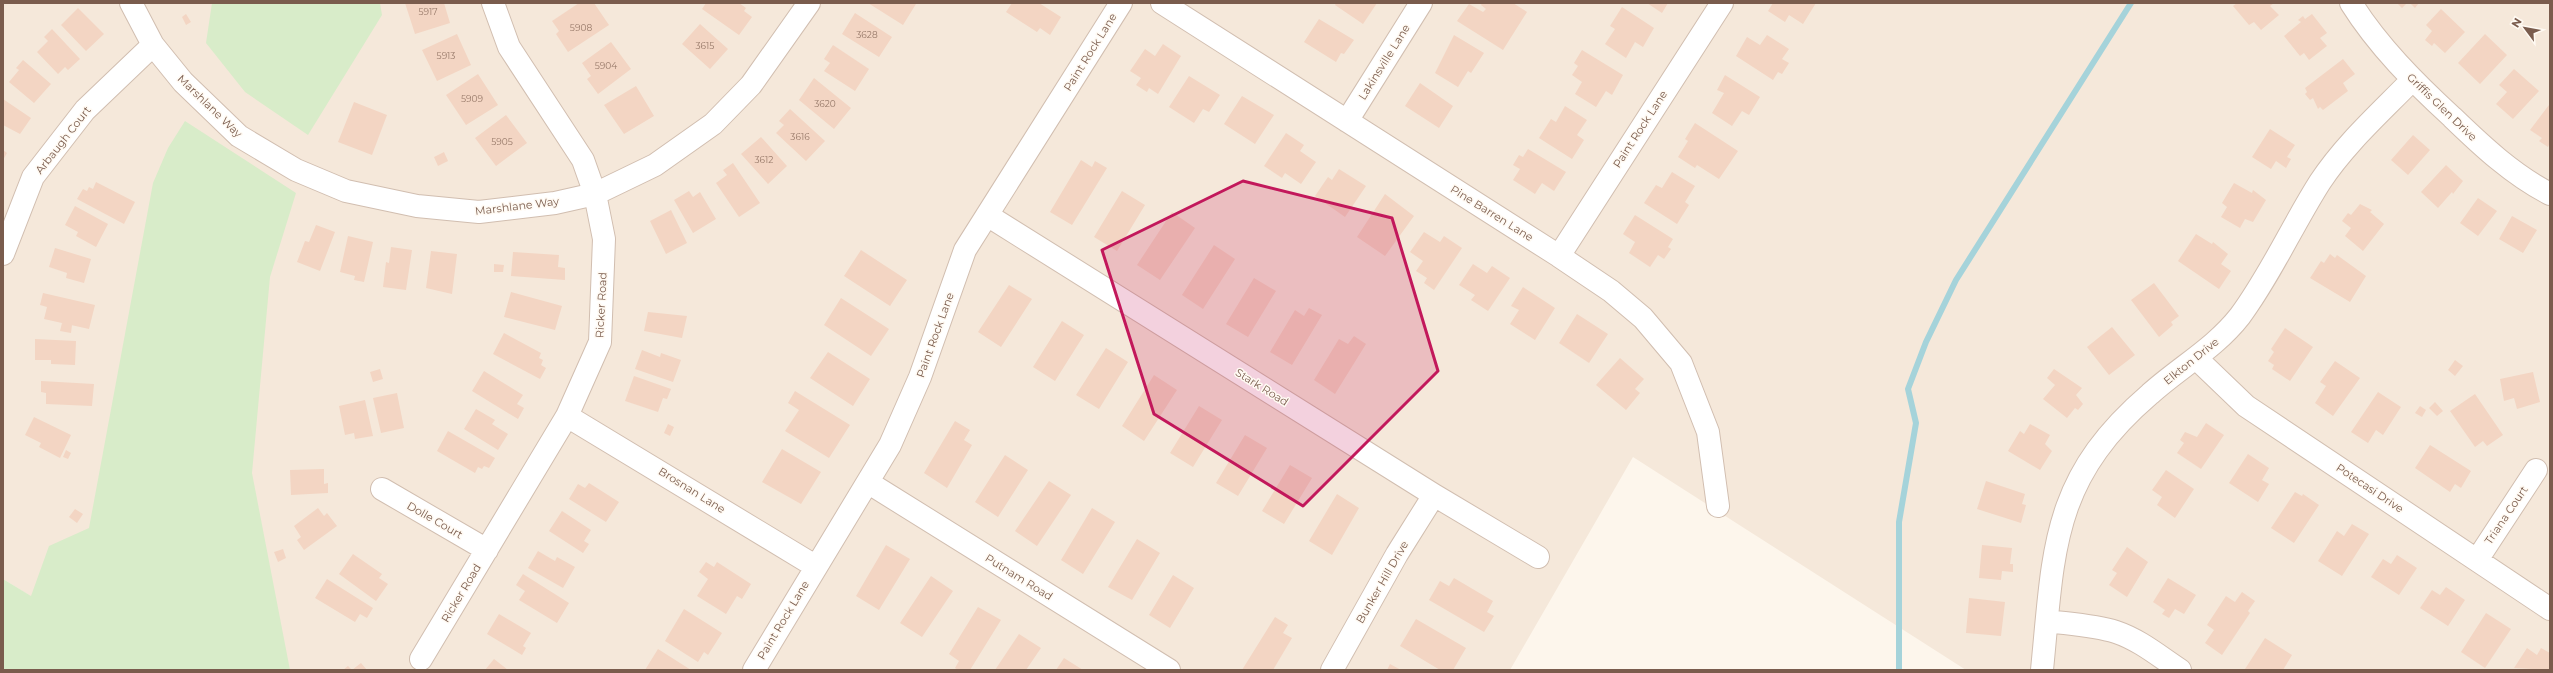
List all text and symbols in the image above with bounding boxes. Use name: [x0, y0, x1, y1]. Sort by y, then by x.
house number: 5917: [418, 6, 438, 17]
north arrow: [2505, 8, 2545, 48]
street label: Paint Rock Lane: [1060, 10, 1120, 94]
text: N: [2508, 15, 2525, 30]
street label: Lakinsville Lane: [1355, 21, 1413, 102]
house number: 5908: [570, 22, 592, 33]
house number: 3628: [856, 29, 878, 40]
house number: 3615: [696, 40, 714, 51]
house number: 5913: [437, 50, 455, 61]
house number: 5904: [595, 60, 617, 71]
street label: Griffis Glen Drive: [2404, 70, 2480, 144]
street label: Marshlane Way: [175, 72, 245, 140]
street label: Paint Rock Lane: [1610, 87, 1670, 170]
house number: 5909: [461, 93, 484, 104]
house number: 3620: [814, 98, 836, 109]
street label: Arbaugh Court: [32, 103, 94, 177]
house number: 3616: [790, 131, 810, 142]
house number: 5905: [491, 136, 513, 147]
house number: 3612: [755, 154, 773, 165]
street label: Pine Barren Lane: [1448, 182, 1536, 244]
street label: Marshlane Way: [474, 194, 560, 218]
street label: Ricker Road: [592, 272, 610, 338]
street label: Paint Rock Lane: [913, 290, 957, 379]
street label: Elkton Drive: [2160, 334, 2222, 388]
street label: Stark Road: [1233, 365, 1291, 409]
street label: Potecasi Drive: [2334, 460, 2407, 516]
street label: Brosnan Lane: [656, 464, 728, 516]
street label: Triana Court: [2481, 483, 2531, 547]
street label: Dolle Court: [405, 498, 466, 542]
street label: Bunker Hill Drive: [1353, 538, 1411, 626]
street label: Putnam Road: [983, 551, 1055, 603]
street label: Ricker Road: [438, 561, 484, 625]
street label: Paint Rock Lane: [754, 578, 812, 662]

